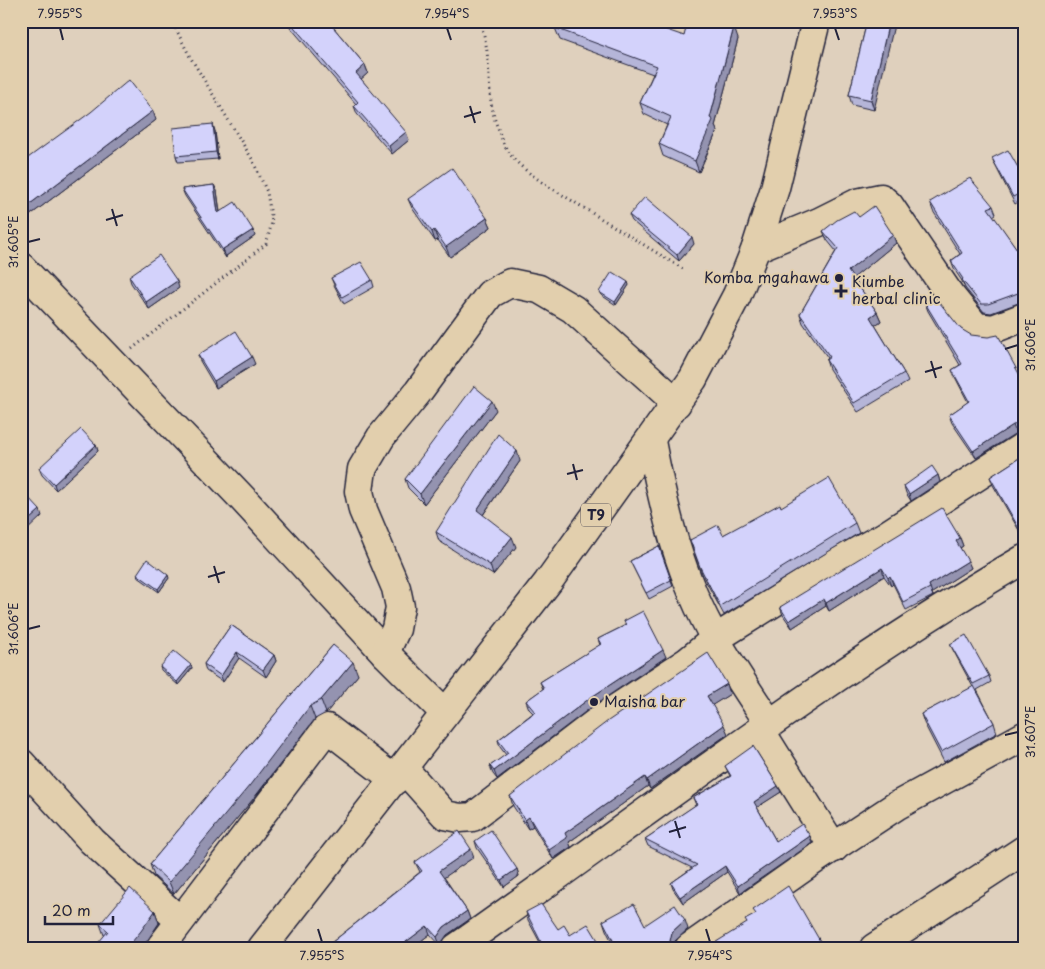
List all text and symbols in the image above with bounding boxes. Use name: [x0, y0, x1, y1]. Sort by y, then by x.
text: 7.955°S: [38, 4, 82, 22]
text: 7.954°S: [425, 4, 469, 22]
text: 7.953°S: [813, 4, 857, 22]
text: 31.605°E: [4, 215, 22, 269]
place label: Komba mgahawa: [704, 265, 830, 288]
place label: Kiumbe herbal clinic: [852, 269, 941, 309]
marker: Komba mgahawa: [833, 272, 845, 284]
marker: Kiumbe herbal clinic: [834, 284, 848, 298]
text: 31.606°E: [1021, 318, 1039, 372]
road number: T9: [581, 504, 611, 526]
text: 31.606°E: [4, 602, 22, 656]
place label: Maisha bar: [604, 689, 685, 712]
marker: Maisha bar: [588, 696, 600, 708]
text: 31.607°E: [1021, 706, 1039, 758]
scale bar: [45, 894, 112, 926]
text: 20 m: [52, 898, 91, 921]
text: 7.955°S: [300, 946, 344, 964]
text: 7.954°S: [688, 946, 732, 964]

